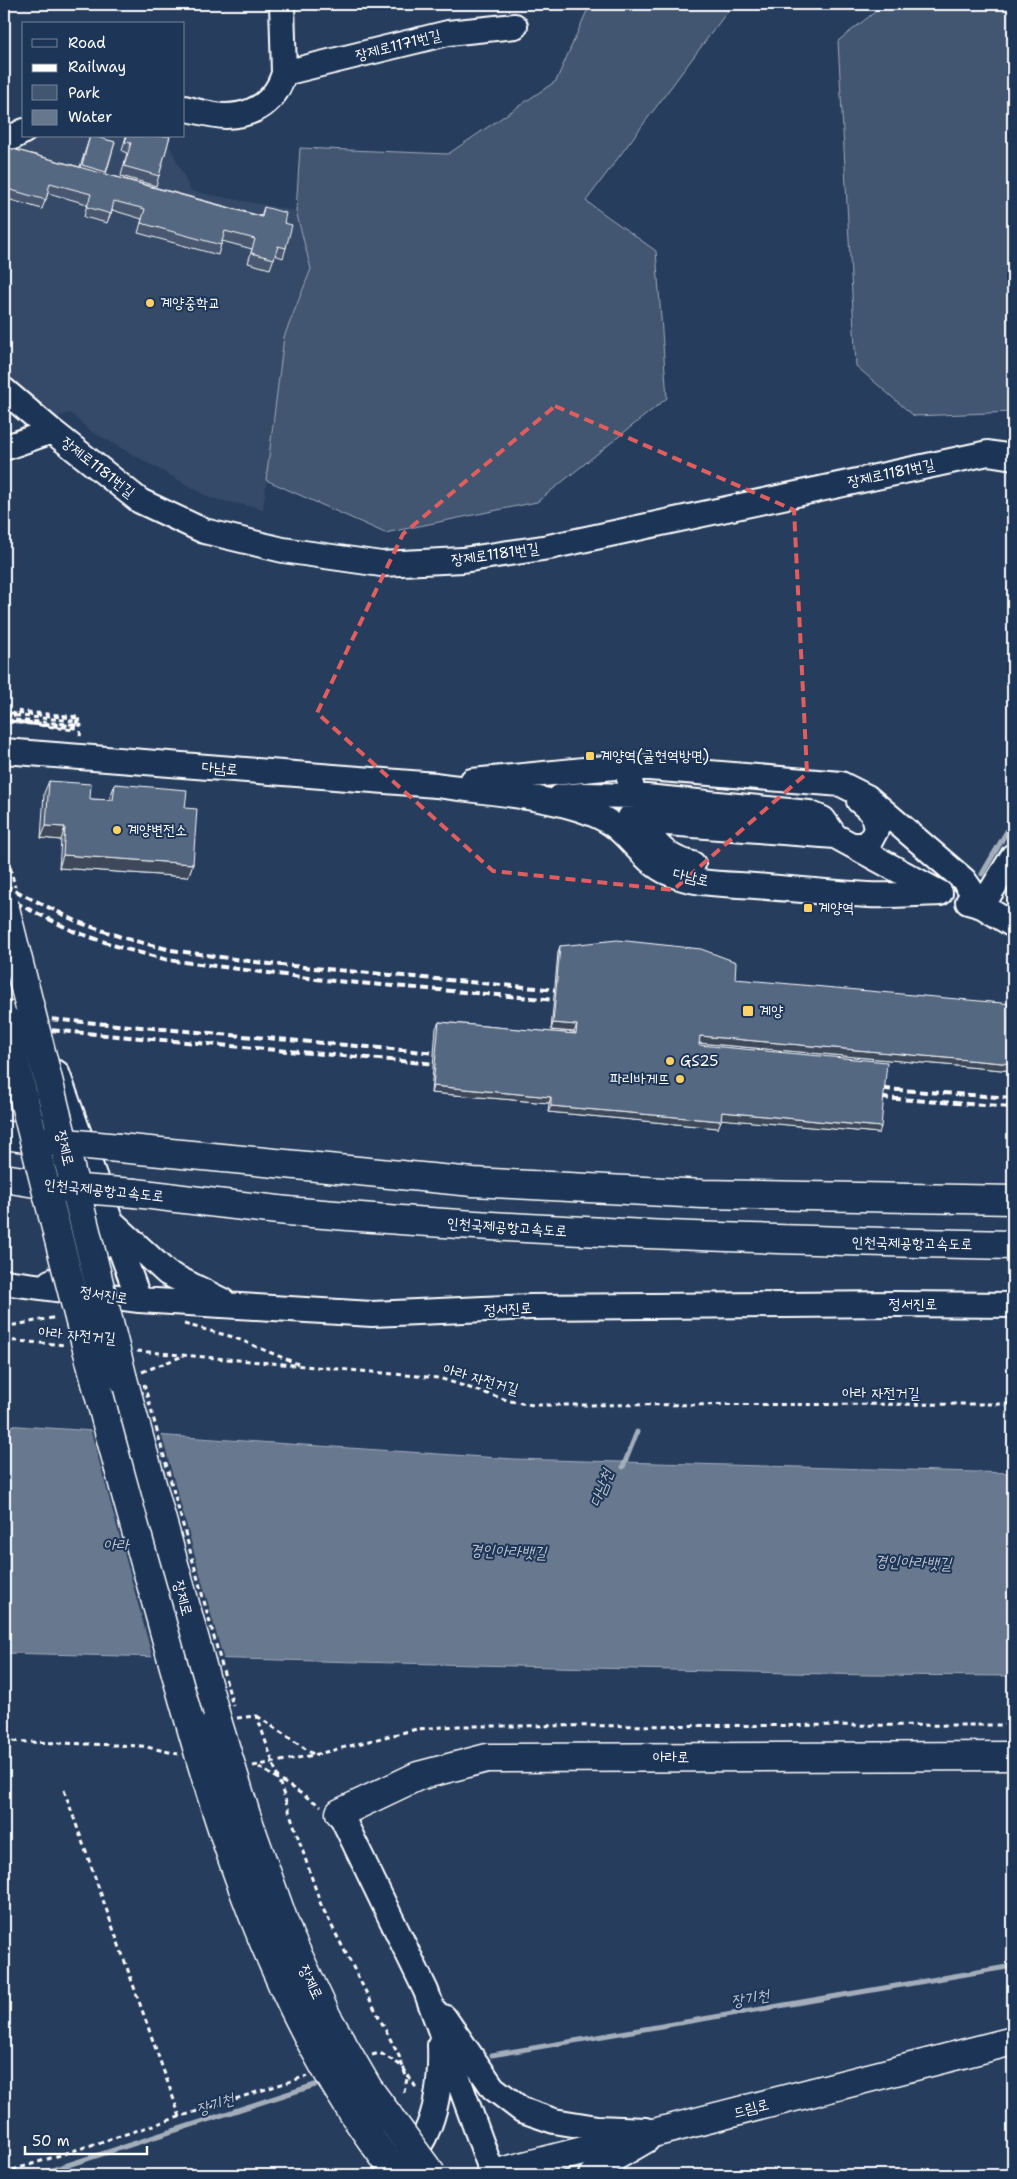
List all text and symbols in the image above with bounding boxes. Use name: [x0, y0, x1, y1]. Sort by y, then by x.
legend: [22, 22, 185, 138]
street label: 장제로1171번길: [353, 25, 443, 65]
text: Road: [68, 33, 106, 53]
text: Railway: [68, 57, 126, 77]
text: Park: [68, 83, 100, 103]
text: Water: [68, 107, 112, 127]
place label: 계양중학교: [160, 293, 220, 313]
marker: 계양중학교: [144, 297, 156, 309]
street label: 장제로1181번길: [57, 432, 139, 502]
street label: 장제로1181번길: [846, 454, 936, 492]
street label: 장제로1181번길: [450, 538, 540, 570]
place label: 계양역(귤현역방면): [600, 746, 709, 766]
marker: 계양역(귤현역방면): [584, 750, 596, 762]
street label: 다남로: [201, 756, 239, 780]
place label: 계양변전소: [127, 820, 187, 840]
marker: 계양변전소: [111, 824, 123, 836]
street label: 다남로: [671, 863, 711, 891]
place label: 계양역: [818, 898, 854, 918]
marker: 계양역: [802, 902, 814, 914]
place label: 계양: [759, 1001, 784, 1021]
marker: 계양: [741, 1004, 755, 1018]
place label: GS25: [680, 1051, 719, 1071]
marker: GS25: [664, 1055, 676, 1067]
place label: 파리바게뜨: [610, 1069, 670, 1089]
marker: 파리바게뜨: [674, 1073, 686, 1085]
street label: 장제로: [51, 1128, 79, 1168]
street label: 인천국제공항고속도로: [43, 1174, 165, 1206]
street label: 인천국제공항고속도로: [446, 1213, 568, 1241]
street label: 인천국제공항고속도로: [851, 1232, 973, 1254]
street label: 정서진로: [79, 1281, 129, 1309]
street label: 정서진로: [889, 1294, 937, 1314]
street label: 정서진로: [483, 1298, 533, 1320]
street label: 아라 자전거길: [38, 1322, 116, 1348]
street label: 아라 자전거길: [441, 1359, 521, 1399]
street label: 아라 자전거길: [842, 1383, 920, 1403]
water label: 다남천: [584, 1464, 618, 1510]
water label: 아라: [103, 1534, 131, 1555]
water label: 경인아라뱃길: [469, 1539, 548, 1563]
water label: 경인아라뱃길: [874, 1550, 953, 1574]
street label: 장제로: [169, 1578, 197, 1618]
street label: 아라로: [653, 1747, 689, 1767]
street label: 장제로: [294, 1961, 328, 2003]
water label: 장기천: [729, 1984, 773, 2012]
water label: 장기천: [193, 2087, 239, 2120]
street label: 드림로: [731, 2094, 771, 2122]
scale bar: [25, 2124, 148, 2156]
text: 50 m: [32, 2131, 70, 2151]

